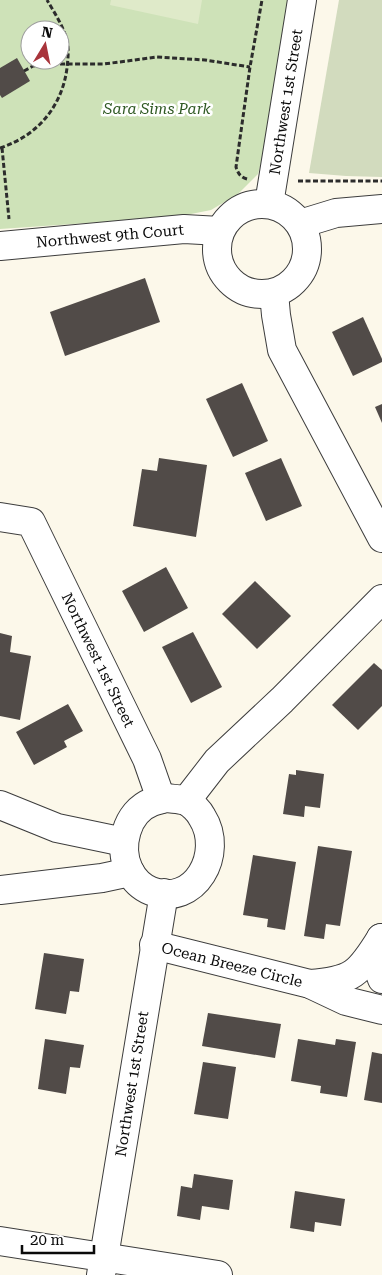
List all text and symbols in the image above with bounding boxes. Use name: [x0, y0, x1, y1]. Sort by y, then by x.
north arrow: [20, 20, 70, 70]
text: N: [41, 23, 54, 41]
street label: Northwest 1st Street: [266, 27, 306, 176]
park label: Sara Sims Park: [102, 100, 212, 118]
street label: Northwest 9th Court: [35, 221, 185, 251]
street label: Northwest 1st Street: [58, 590, 139, 731]
street label: Ocean Breeze Circle: [160, 939, 304, 991]
street label: Northwest 1st Street: [112, 1009, 152, 1158]
scale bar: [22, 1222, 95, 1254]
text: 20 m: [30, 1231, 65, 1249]

